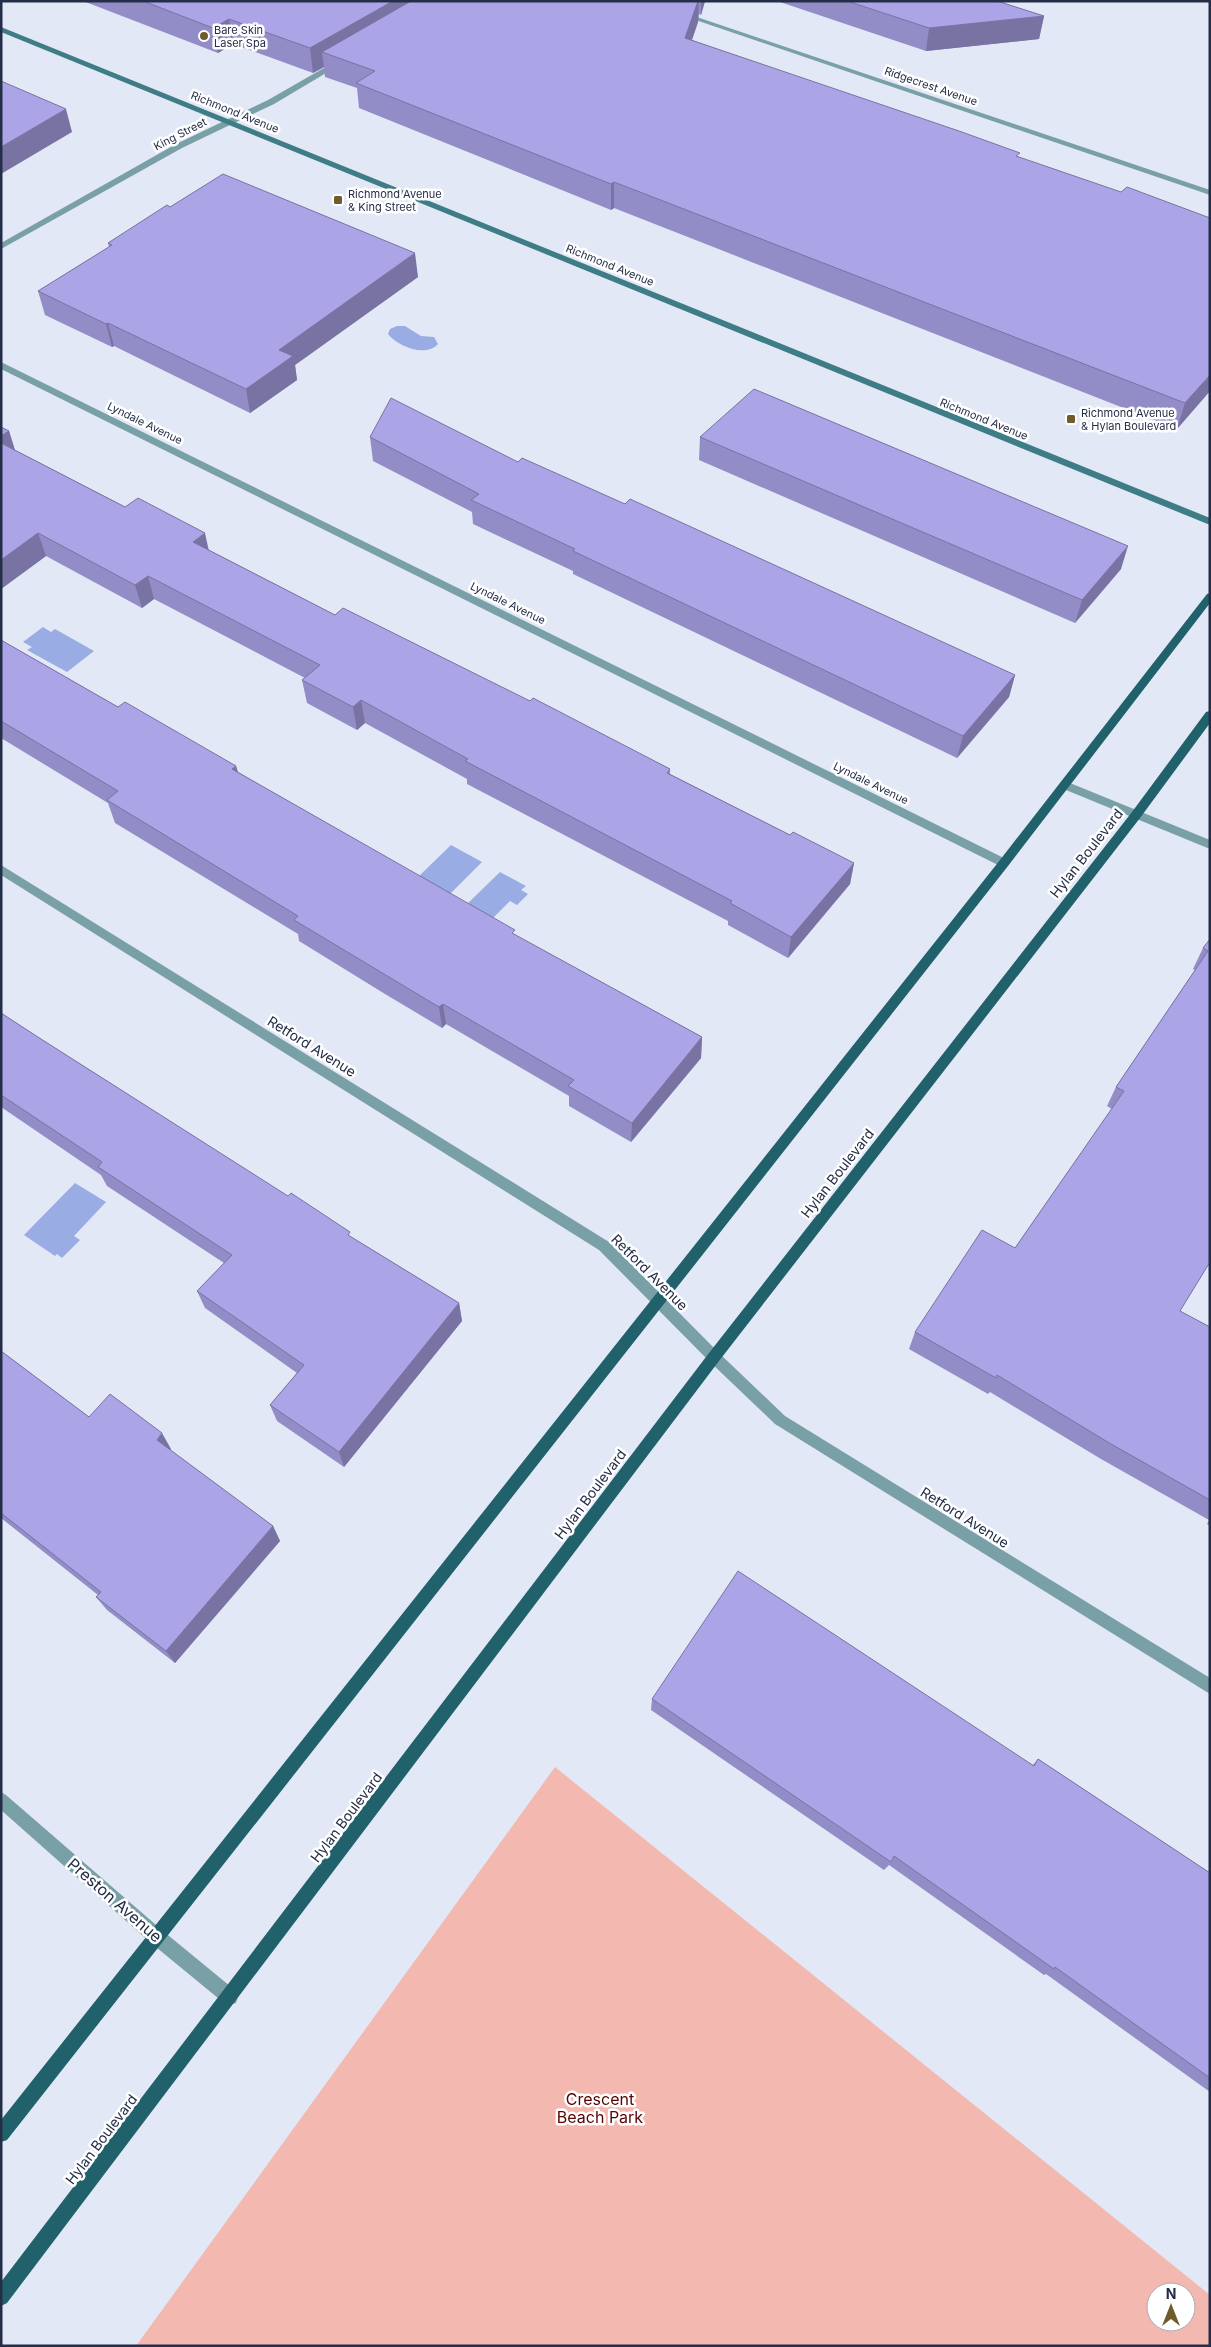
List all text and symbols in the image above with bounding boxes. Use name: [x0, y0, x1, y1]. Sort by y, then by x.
place label: Bare Skin Laser Spa: [214, 23, 266, 50]
marker: Bare Skin Laser Spa: [198, 30, 210, 42]
street label: Ridgecrest Avenue: [883, 64, 979, 108]
street label: Richmond Avenue: [189, 88, 281, 136]
street label: King Street: [151, 115, 209, 153]
place label: Richmond Avenue & King Street: [348, 187, 442, 214]
marker: Richmond Avenue & King Street: [332, 194, 344, 206]
street label: Richmond Avenue: [564, 241, 656, 289]
street label: Richmond Avenue: [938, 395, 1030, 443]
street label: Lyndale Avenue: [105, 399, 185, 447]
place label: Richmond Avenue & Hylan Boulevard: [1081, 406, 1176, 433]
marker: Richmond Avenue & Hylan Boulevard: [1065, 413, 1077, 425]
street label: Lyndale Avenue: [468, 579, 548, 627]
street label: Lyndale Avenue: [831, 759, 911, 807]
street label: Hylan Boulevard: [1046, 805, 1126, 901]
street label: Retford Avenue: [265, 1012, 359, 1080]
street label: Hylan Boulevard: [797, 1125, 877, 1221]
street label: Retford Avenue: [608, 1230, 692, 1314]
street label: Hylan Boulevard: [551, 1446, 629, 1542]
street label: Retford Avenue: [918, 1483, 1012, 1551]
street label: Hylan Boulevard: [307, 1769, 385, 1865]
street label: Preston Avenue: [64, 1854, 166, 1946]
park label: Crescent Beach Park: [557, 2089, 643, 2127]
street label: Hylan Boulevard: [62, 2091, 140, 2187]
north arrow: [1146, 2282, 1196, 2332]
text: N: [1166, 2285, 1176, 2302]

